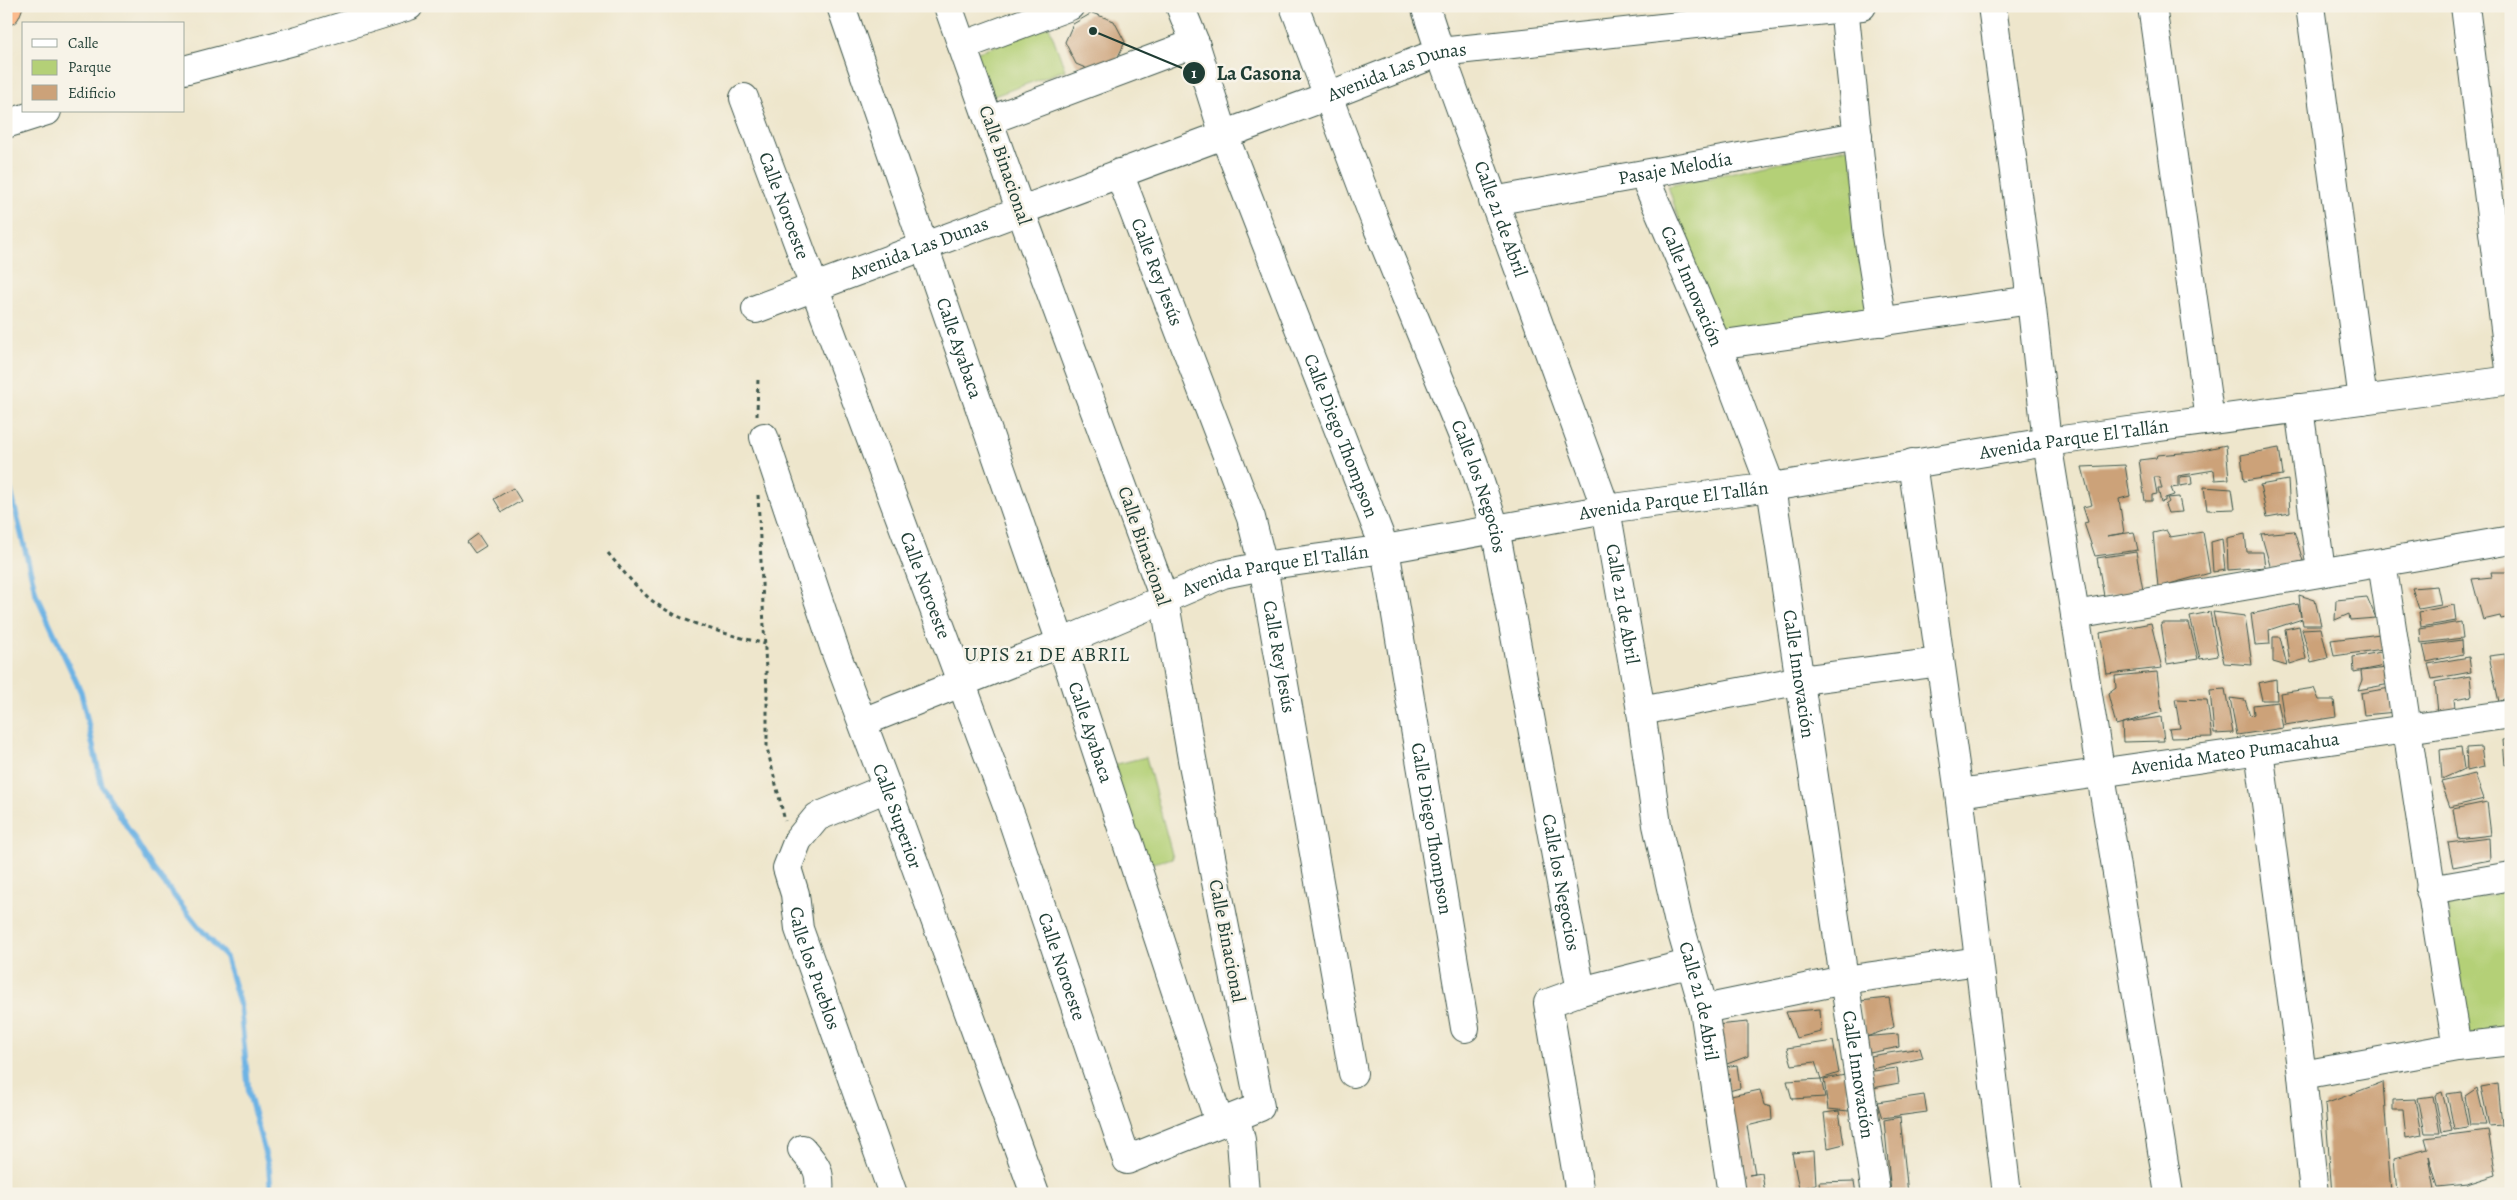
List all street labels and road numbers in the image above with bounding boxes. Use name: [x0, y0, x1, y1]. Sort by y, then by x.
street label: Avenida Las Dunas: [1323, 36, 1468, 108]
street label: Calle Binacional: [972, 102, 1038, 229]
street label: Pasaje Melodía: [1616, 146, 1734, 191]
street label: Calle Noroeste: [752, 148, 816, 263]
street label: Calle 21 de Abril: [1468, 157, 1534, 281]
street label: Avenida Las Dunas: [845, 211, 992, 286]
street label: Calle Rey Jesús: [1124, 214, 1189, 330]
street label: Calle Innovación: [1654, 222, 1729, 351]
street label: Calle Ayabaca: [930, 294, 989, 402]
street label: Calle Diego Thompson: [1297, 350, 1385, 521]
street label: Avenida Parque El Tallán: [1976, 413, 2170, 466]
street label: Calle los Negocios: [1445, 416, 1512, 555]
street label: Avenida Parque El Tallán: [1576, 474, 1770, 527]
street label: Calle Binacional: [1111, 483, 1177, 610]
street label: Calle Noroeste: [893, 528, 957, 643]
street label: Avenida Parque El Tallán: [1177, 538, 1370, 603]
street label: Calle 21 de Abril: [1599, 542, 1646, 667]
street label: Calle Rey Jesús: [1256, 598, 1302, 715]
street label: Calle Innovación: [1776, 608, 1821, 740]
street label: Calle Ayabaca: [1062, 678, 1119, 787]
street label: Avenida Mateo Pumacahua: [2128, 726, 2341, 781]
street label: Calle Diego Thompson: [1405, 741, 1459, 916]
street label: Calle Superior: [866, 760, 928, 873]
street label: Calle los Negocios: [1535, 812, 1586, 953]
street label: Calle Binacional: [1202, 877, 1252, 1005]
street label: Calle los Pueblos: [784, 905, 847, 1033]
street label: Calle Noroeste: [1031, 909, 1092, 1024]
street label: Calle 21 de Abril: [1672, 939, 1725, 1063]
street label: Calle Innovación: [1836, 1009, 1881, 1140]

